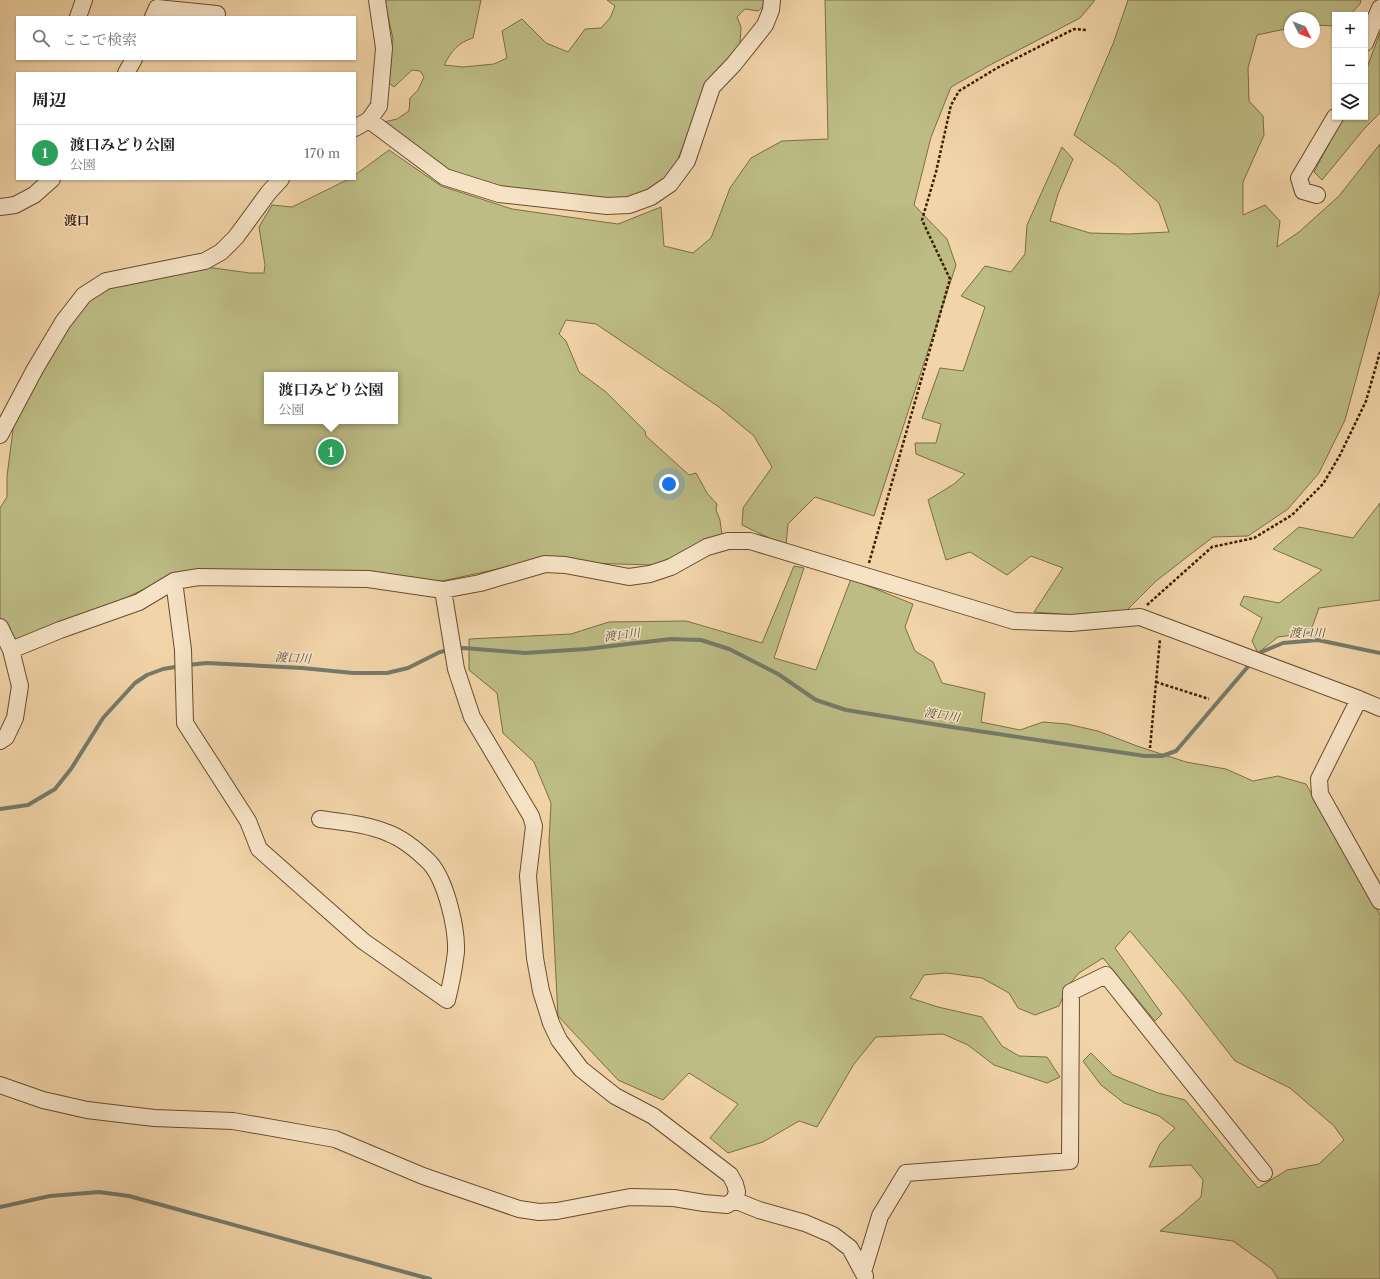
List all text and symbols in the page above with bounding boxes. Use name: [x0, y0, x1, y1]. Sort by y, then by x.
north arrow: [1284, 12, 1320, 48]
map controls: [1332, 12, 1368, 120]
button: +: [1332, 12, 1368, 48]
search box: [16, 16, 356, 60]
icon: search: [30, 27, 52, 49]
text: ここで検索: [62, 30, 137, 49]
button: −: [1332, 48, 1368, 84]
button: layers: [1332, 84, 1368, 120]
text: 周辺: [32, 90, 66, 110]
text: 渡口みどり公園: [70, 135, 175, 154]
text: 1: [42, 145, 48, 161]
text: 170 m: [304, 145, 340, 161]
text: 公園: [70, 156, 96, 172]
district label: 渡口: [64, 212, 90, 228]
popup: [264, 372, 398, 424]
text: 渡口みどり公園: [278, 380, 384, 399]
text: 公園: [278, 401, 305, 417]
pin: 1: [318, 437, 344, 467]
your location: [659, 474, 679, 494]
water label: 渡口川: [603, 625, 643, 644]
water label: 渡口川: [1289, 625, 1327, 640]
water label: 渡口川: [275, 649, 313, 666]
water label: 渡口川: [923, 704, 963, 725]

